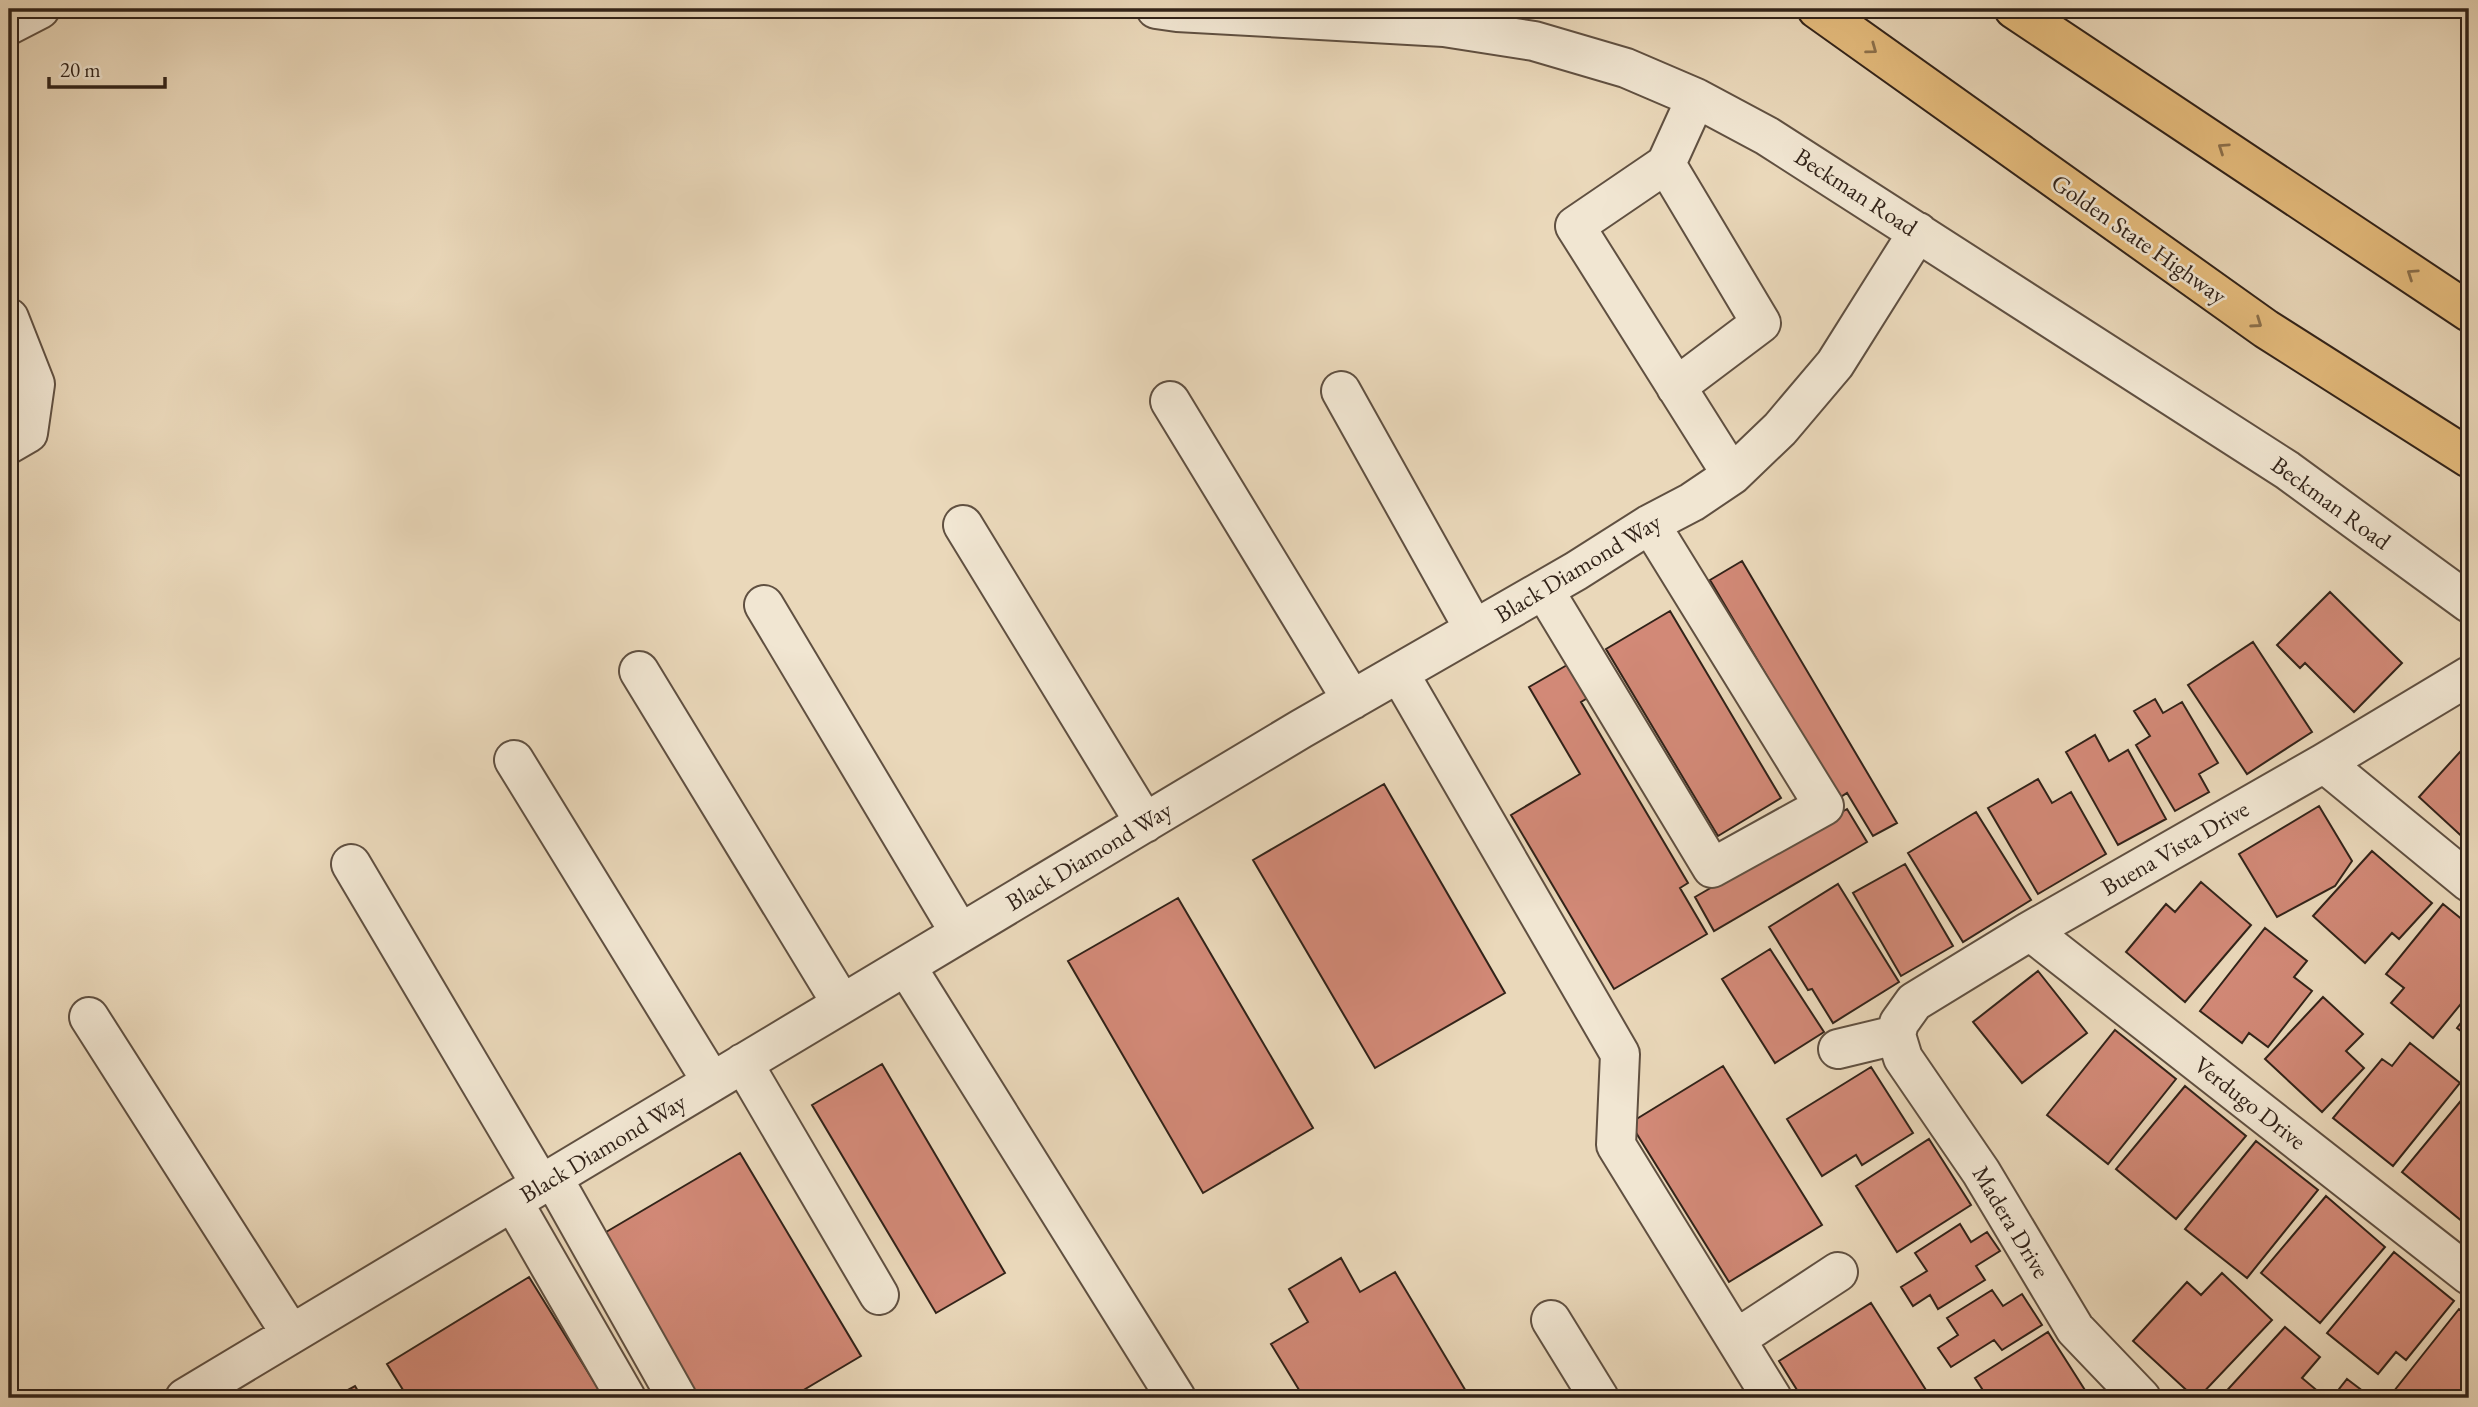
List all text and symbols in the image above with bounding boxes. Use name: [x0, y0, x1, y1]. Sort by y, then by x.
one-way arrow: [1864, 41, 1877, 53]
scale bar: [49, 46, 164, 90]
text: 20 m: [60, 56, 101, 83]
street label: Beckman Road: [1789, 140, 1924, 243]
one-way arrow: [2218, 144, 2231, 156]
street label: Golden State Highway: [2046, 166, 2233, 311]
one-way arrow: [2407, 270, 2420, 283]
one-way arrow: [2249, 315, 2262, 327]
street label: Beckman Road: [2265, 449, 2398, 557]
street label: Black Diamond Way: [1489, 506, 1667, 629]
street label: Buena Vista Drive: [2095, 793, 2254, 902]
street label: Black Diamond Way: [1000, 794, 1178, 917]
street label: Verdugo Drive: [2188, 1049, 2313, 1156]
street label: Black Diamond Way: [514, 1086, 692, 1209]
street label: Madera Drive: [1966, 1160, 2057, 1284]

